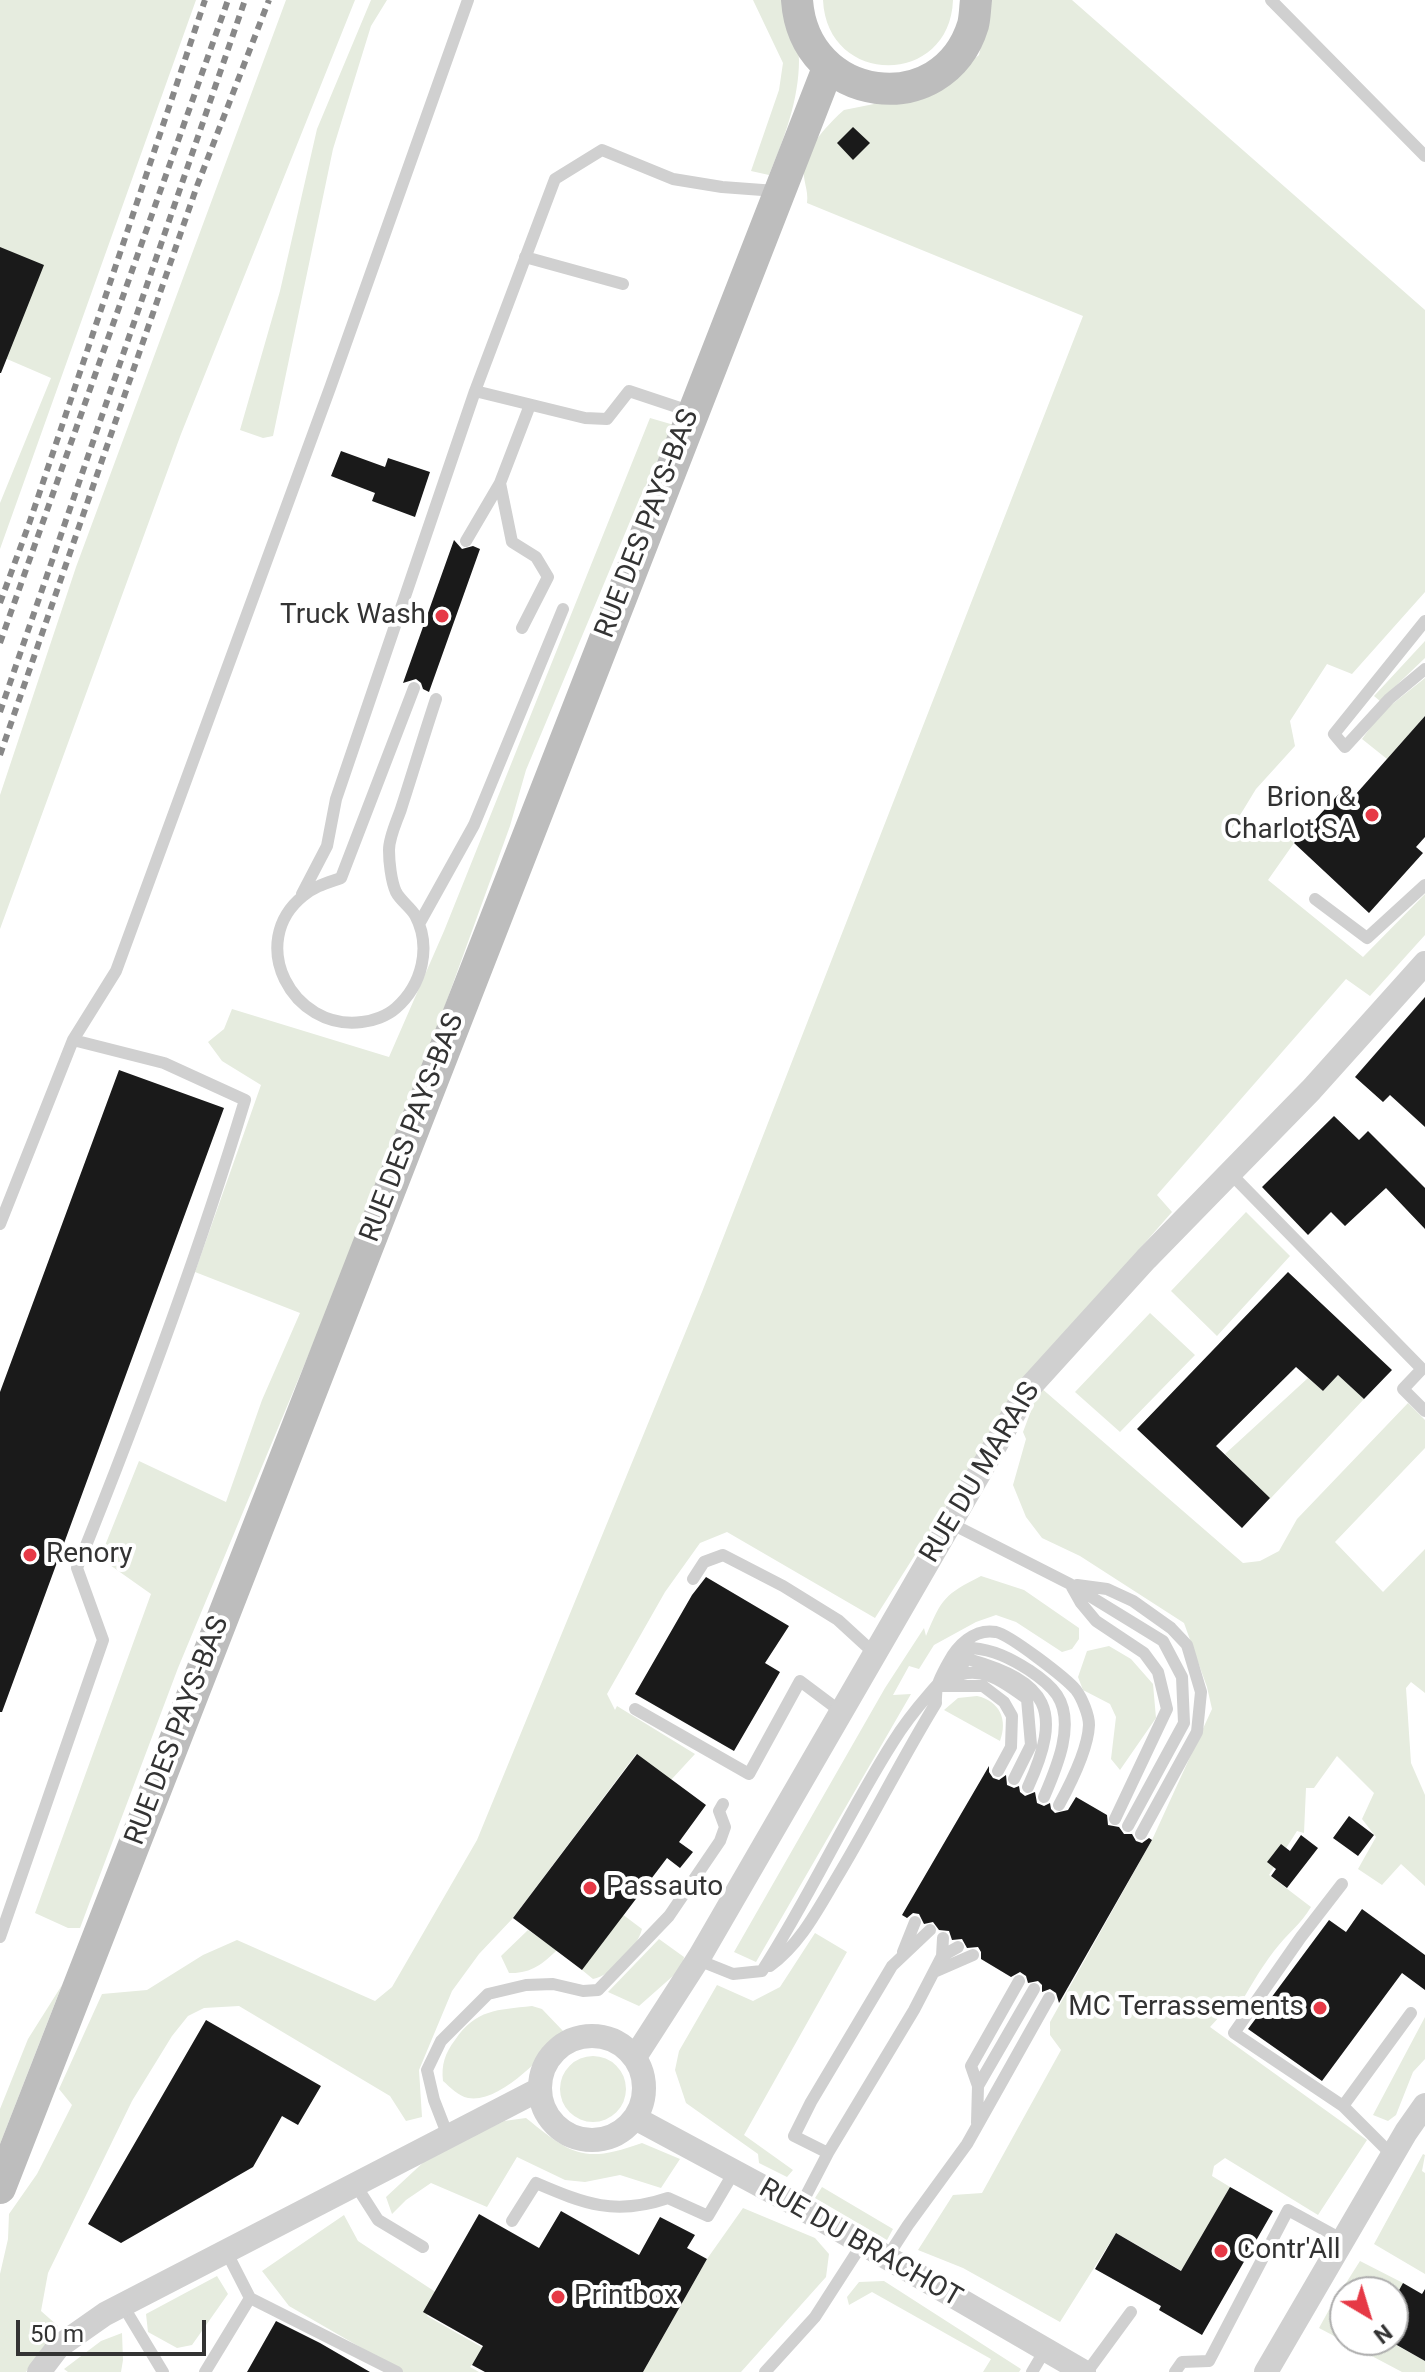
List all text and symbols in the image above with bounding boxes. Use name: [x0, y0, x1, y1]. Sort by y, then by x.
street label: RUE DES PAYS-BAS: [589, 405, 707, 643]
place label: Truck Wash: [280, 599, 426, 633]
marker: Truck Wash: [433, 607, 451, 625]
place label: Brion & Charlot SA: [1224, 782, 1356, 848]
marker: Brion & Charlot SA: [1363, 806, 1381, 824]
street label: RUE DES PAYS-BAS: [354, 1009, 472, 1247]
street label: RUE DU MARAIS: [914, 1377, 1048, 1569]
place label: Renory: [46, 1538, 133, 1572]
marker: Renory: [21, 1546, 39, 1564]
street label: RUE DES PAYS-BAS: [119, 1612, 237, 1850]
place label: Passauto: [606, 1871, 723, 1905]
marker: Passauto: [581, 1879, 599, 1897]
place label: MC Terrassements: [1068, 1991, 1304, 2025]
marker: MC Terrassements: [1311, 1999, 1329, 2017]
street label: RUE DU BRACHOT: [753, 2172, 967, 2316]
place label: Contr'All: [1237, 2234, 1341, 2268]
marker: Contr'All: [1212, 2242, 1230, 2260]
north arrow: [1329, 2276, 1409, 2356]
place label: Printbox: [574, 2280, 678, 2314]
marker: Printbox: [549, 2288, 567, 2306]
scale bar: [20, 2304, 210, 2354]
text: N: [1369, 2319, 1397, 2348]
text: 50 m: [30, 2320, 84, 2348]

